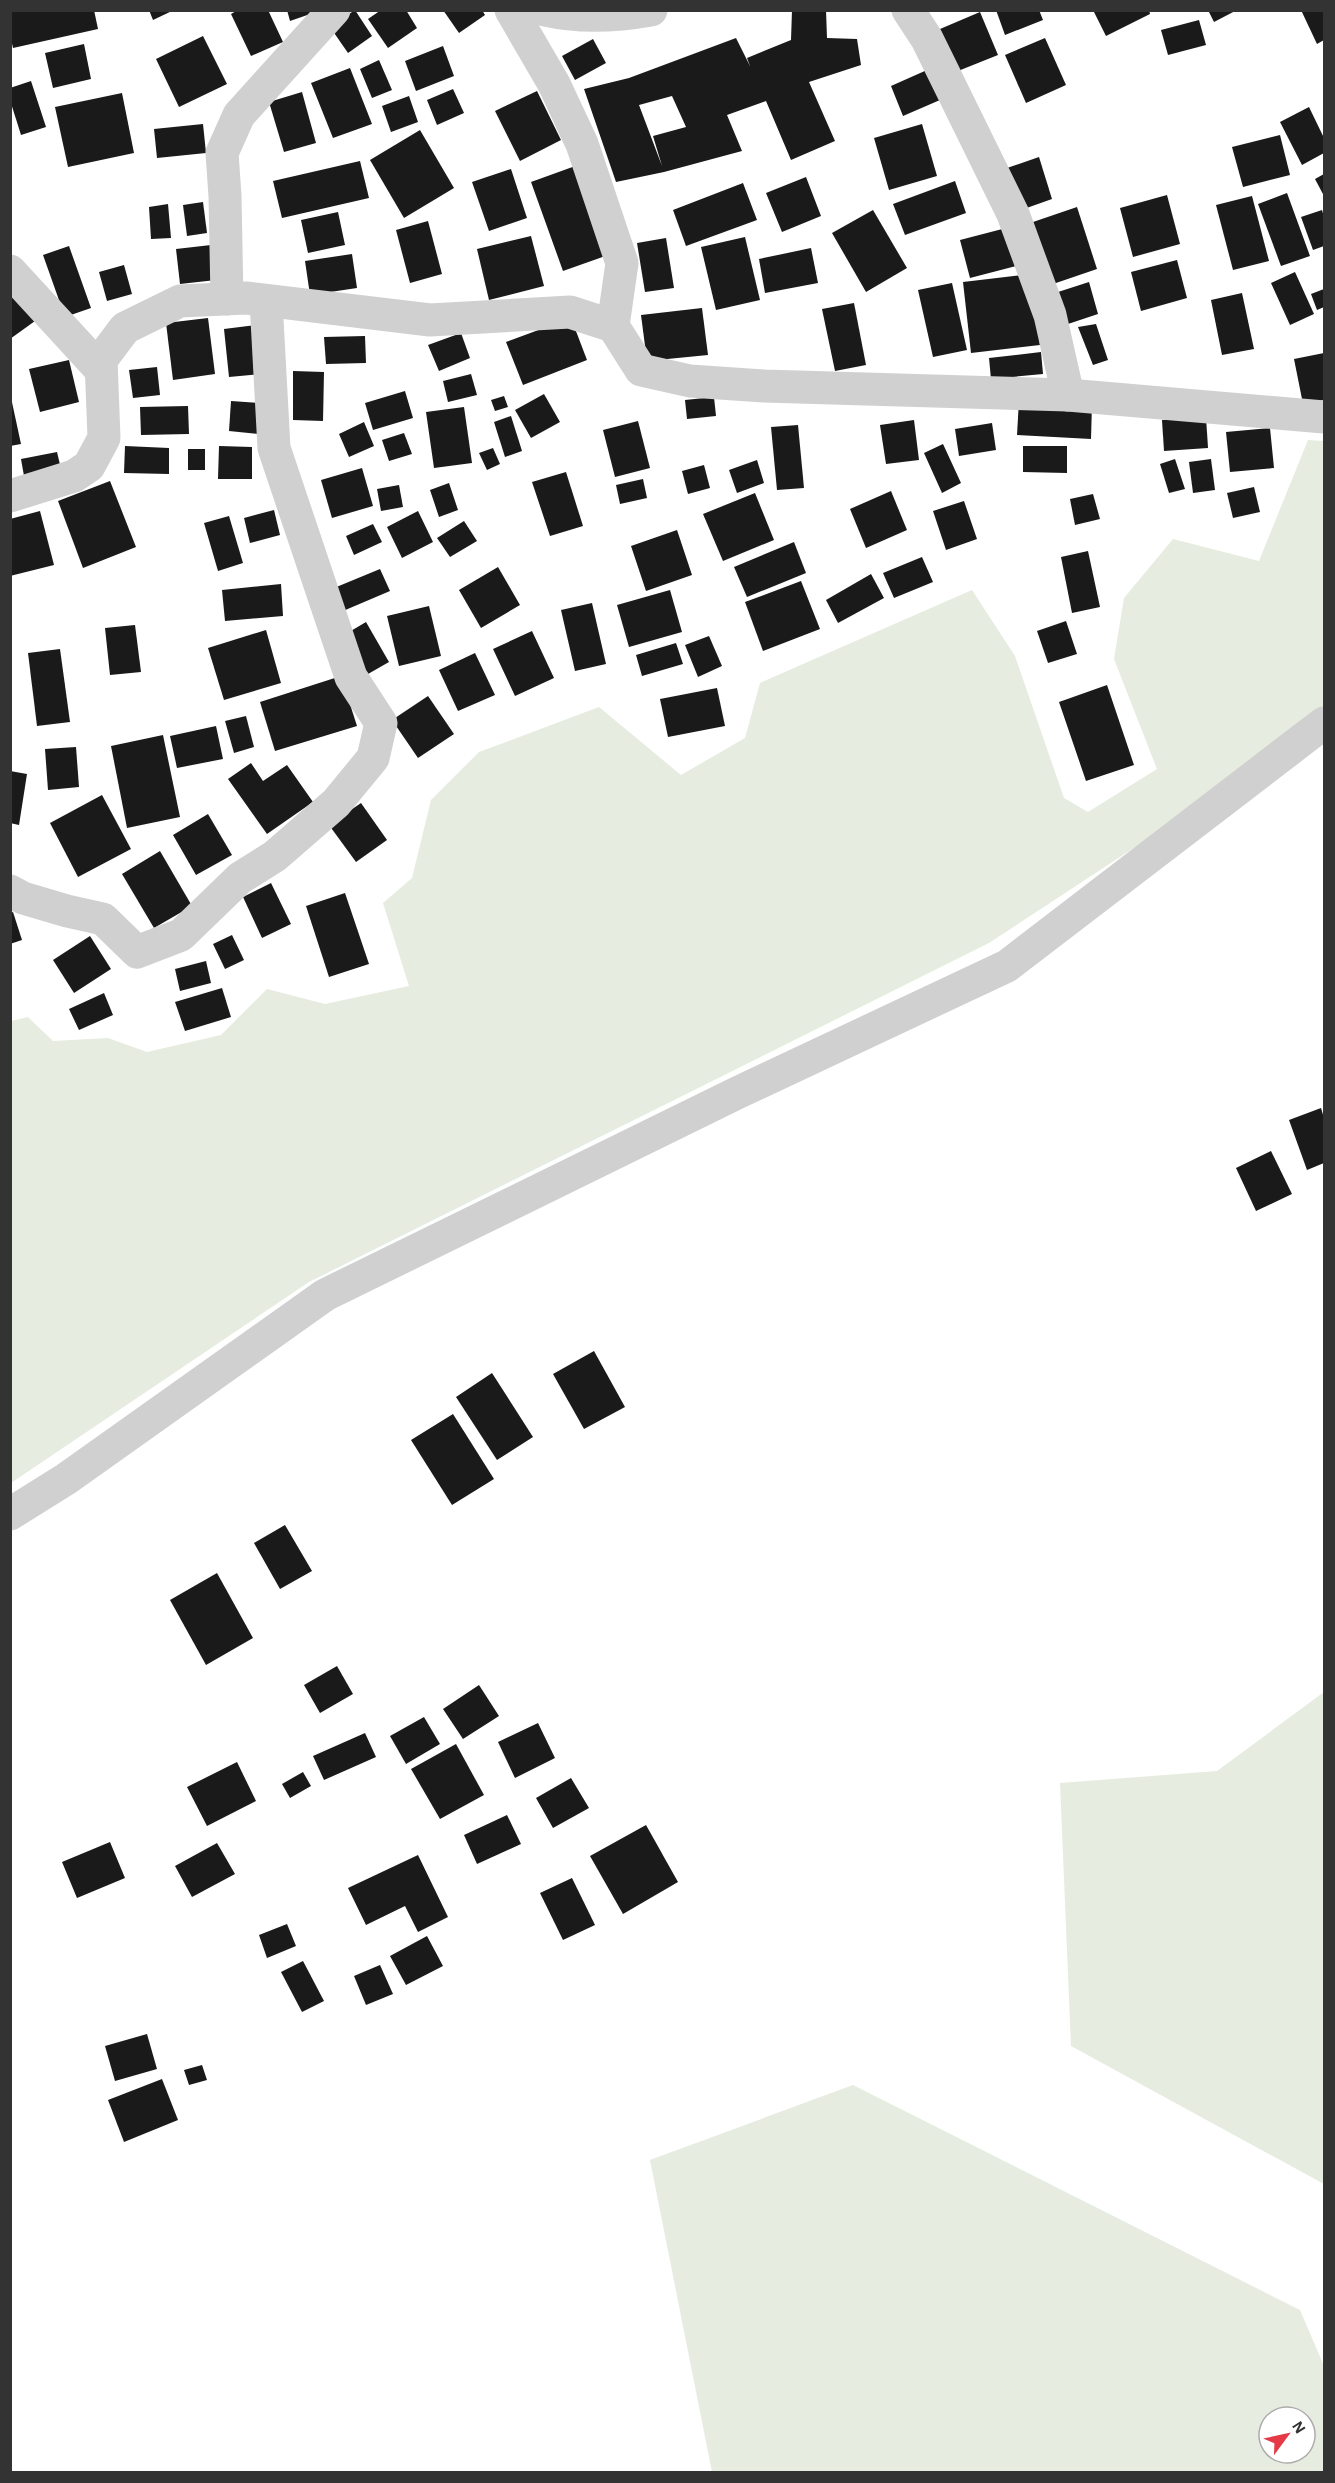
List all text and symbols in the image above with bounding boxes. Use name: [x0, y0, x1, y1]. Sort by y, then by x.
north arrow: [1257, 2405, 1317, 2465]
text: N: [1289, 2418, 1308, 2436]

